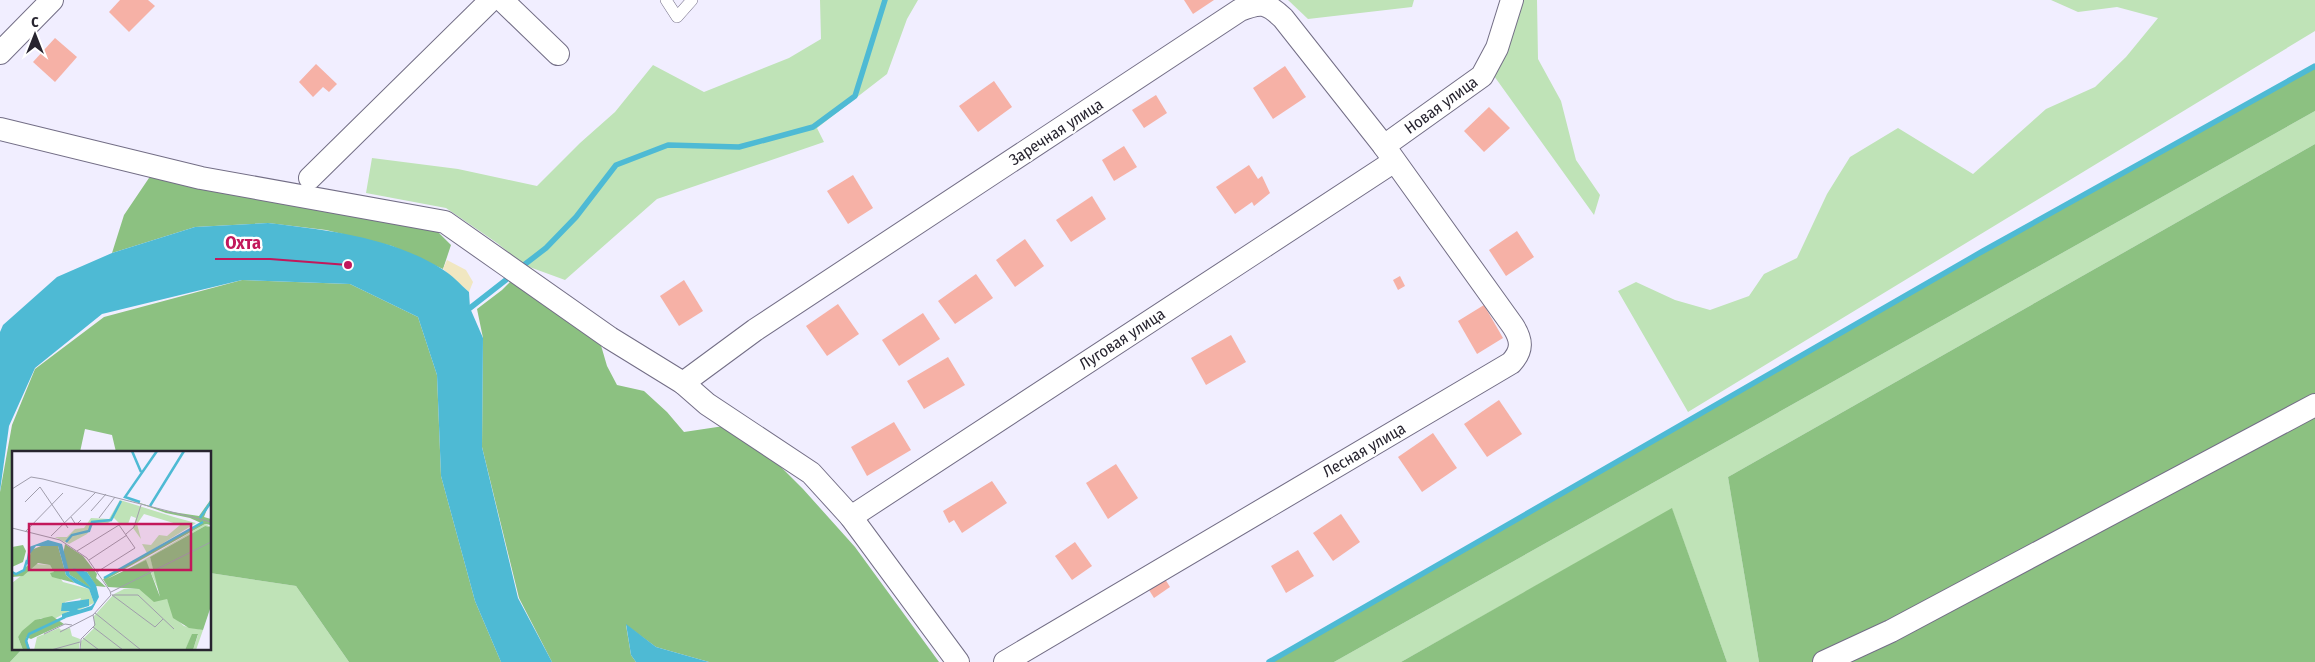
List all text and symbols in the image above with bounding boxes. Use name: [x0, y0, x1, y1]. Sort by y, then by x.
north arrow: [10, 10, 60, 60]
text: С: [31, 14, 39, 31]
street label: Новая улица: [1401, 72, 1481, 138]
street label: Заречная улица: [1006, 95, 1107, 169]
callout: Охта: [215, 226, 270, 259]
text: Охта: [225, 232, 261, 254]
street label: Луговая улица: [1076, 304, 1169, 374]
street label: Лесная улица: [1319, 419, 1409, 481]
inset map: [12, 451, 211, 650]

